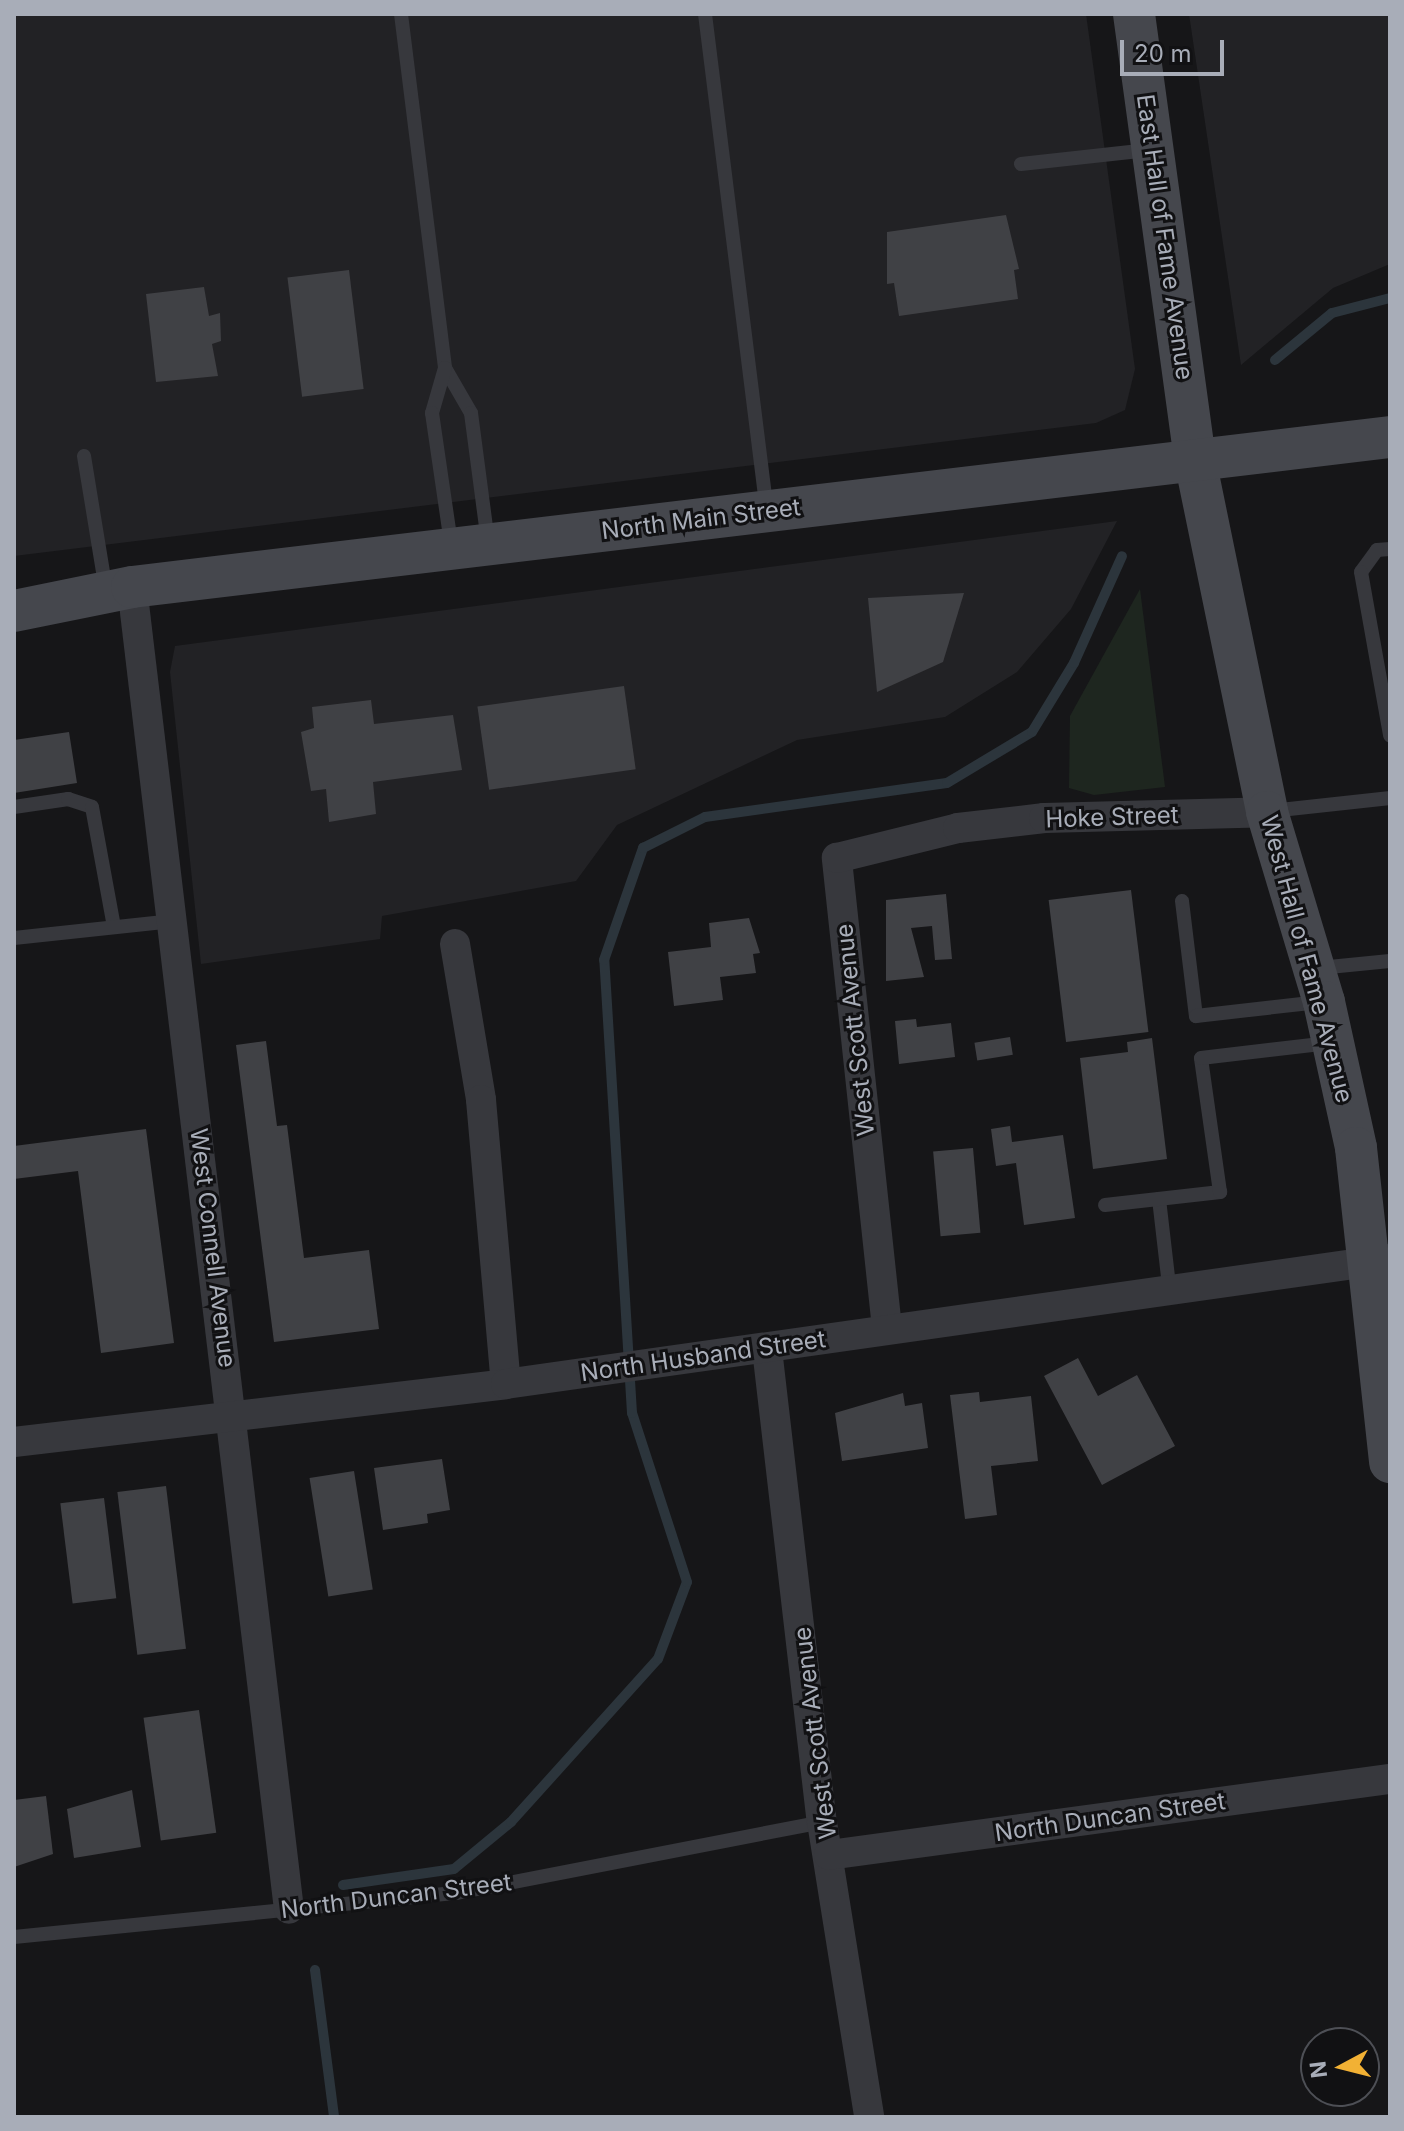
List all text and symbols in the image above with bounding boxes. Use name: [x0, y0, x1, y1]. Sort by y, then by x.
scale bar: [1124, 24, 1228, 74]
text: 20 m: [1134, 39, 1192, 68]
street label: East Hall of Fame Avenue: [1131, 92, 1199, 382]
street label: North Main Street: [600, 493, 802, 545]
street label: Hoke Street: [1045, 800, 1179, 834]
street label: West Hall of Fame Avenue: [1255, 812, 1359, 1106]
street label: West Scott Avenue: [830, 922, 880, 1138]
street label: West Connell Avenue: [184, 1127, 242, 1369]
street label: North Husband Street: [579, 1325, 827, 1387]
street label: West Scott Avenue: [788, 1625, 842, 1841]
street label: North Duncan Street: [993, 1787, 1227, 1847]
street label: North Duncan Street: [279, 1868, 513, 1924]
north arrow: [1300, 2027, 1380, 2107]
text: N: [1304, 2060, 1332, 2080]

